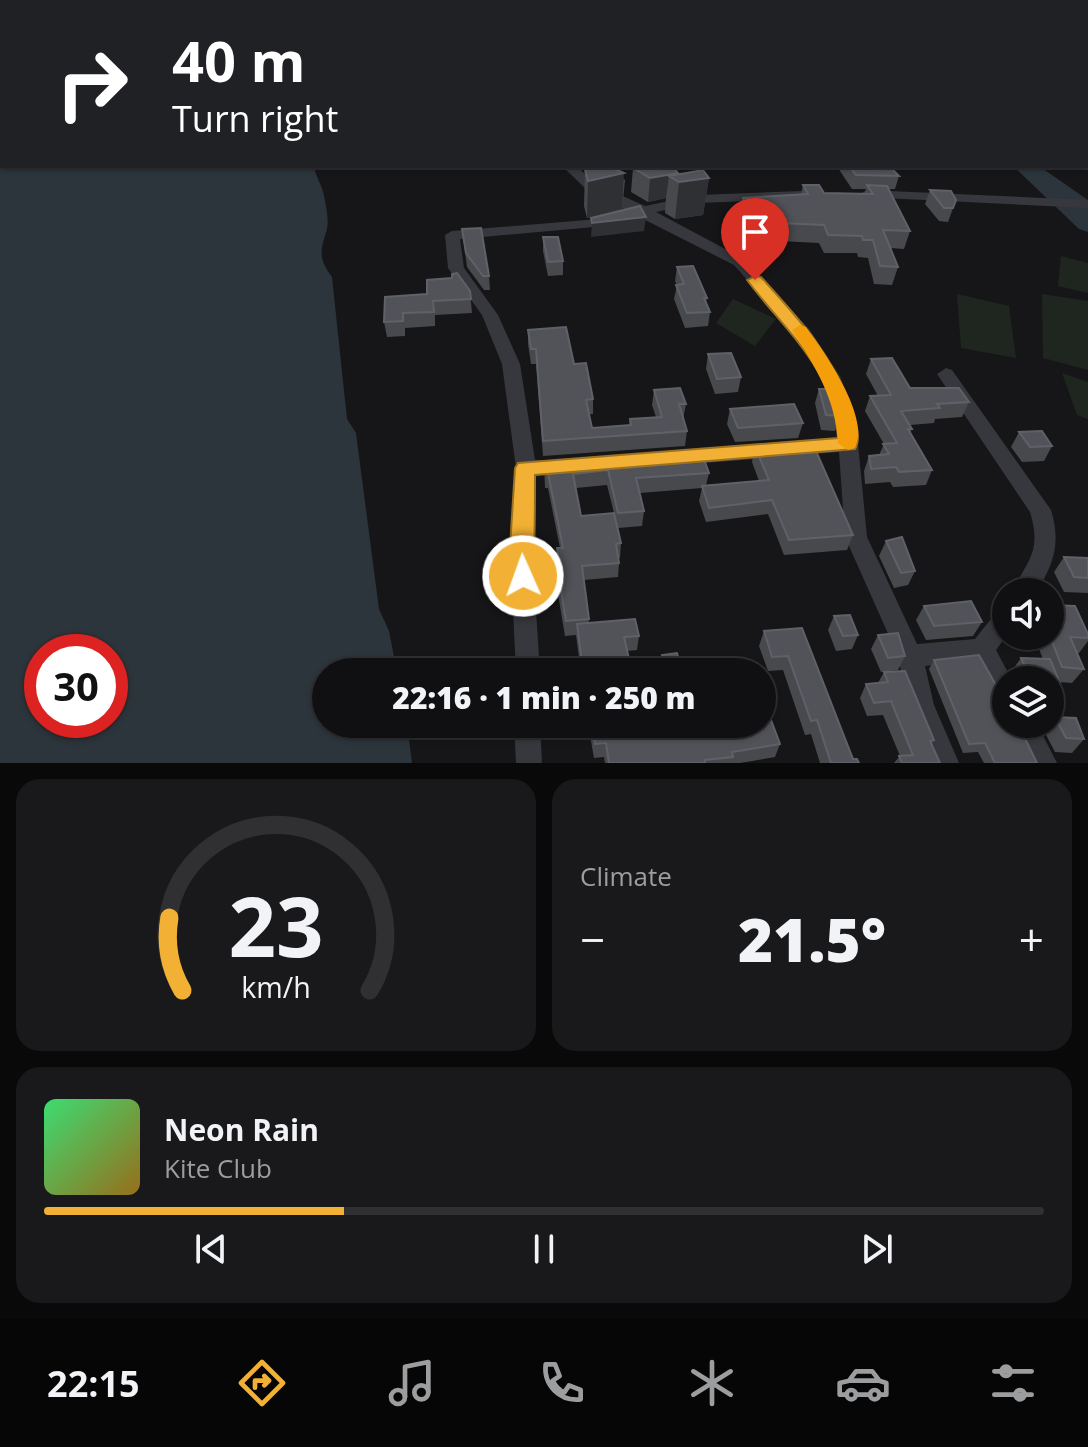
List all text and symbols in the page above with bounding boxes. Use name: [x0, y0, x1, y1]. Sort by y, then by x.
text: 40 m: [172, 22, 306, 98]
icon: right: [40, 32, 144, 136]
text: Turn right: [172, 94, 338, 143]
pin: [721, 198, 789, 280]
icon: arrive: [733, 210, 777, 254]
position arrow: [481, 534, 565, 618]
map controls: [992, 578, 1064, 738]
button: sound: [992, 578, 1064, 650]
speed limit sign: 30: [24, 634, 128, 738]
button: layers: [992, 666, 1064, 738]
text: 22:16 · 1 min · 250 m: [392, 677, 696, 718]
text: Climate: [580, 858, 672, 894]
text: 23: [228, 868, 324, 981]
text: 21.5°: [738, 898, 886, 980]
text: −: [580, 909, 605, 969]
text: +: [1019, 909, 1044, 969]
text: km/h: [241, 967, 311, 1006]
text: Neon Rain: [164, 1109, 319, 1150]
text: Kite Club: [164, 1150, 272, 1186]
icon: previous: [189, 1227, 233, 1271]
icon: pause: [522, 1227, 566, 1271]
icon: next: [855, 1227, 899, 1271]
icon: directions: [234, 1355, 290, 1411]
icon: music: [384, 1355, 440, 1411]
icon: phone: [534, 1355, 590, 1411]
icon: climate: [684, 1355, 740, 1411]
icon: car: [835, 1355, 891, 1411]
icon: filters: [985, 1355, 1041, 1411]
text: 22:15: [47, 1359, 140, 1408]

